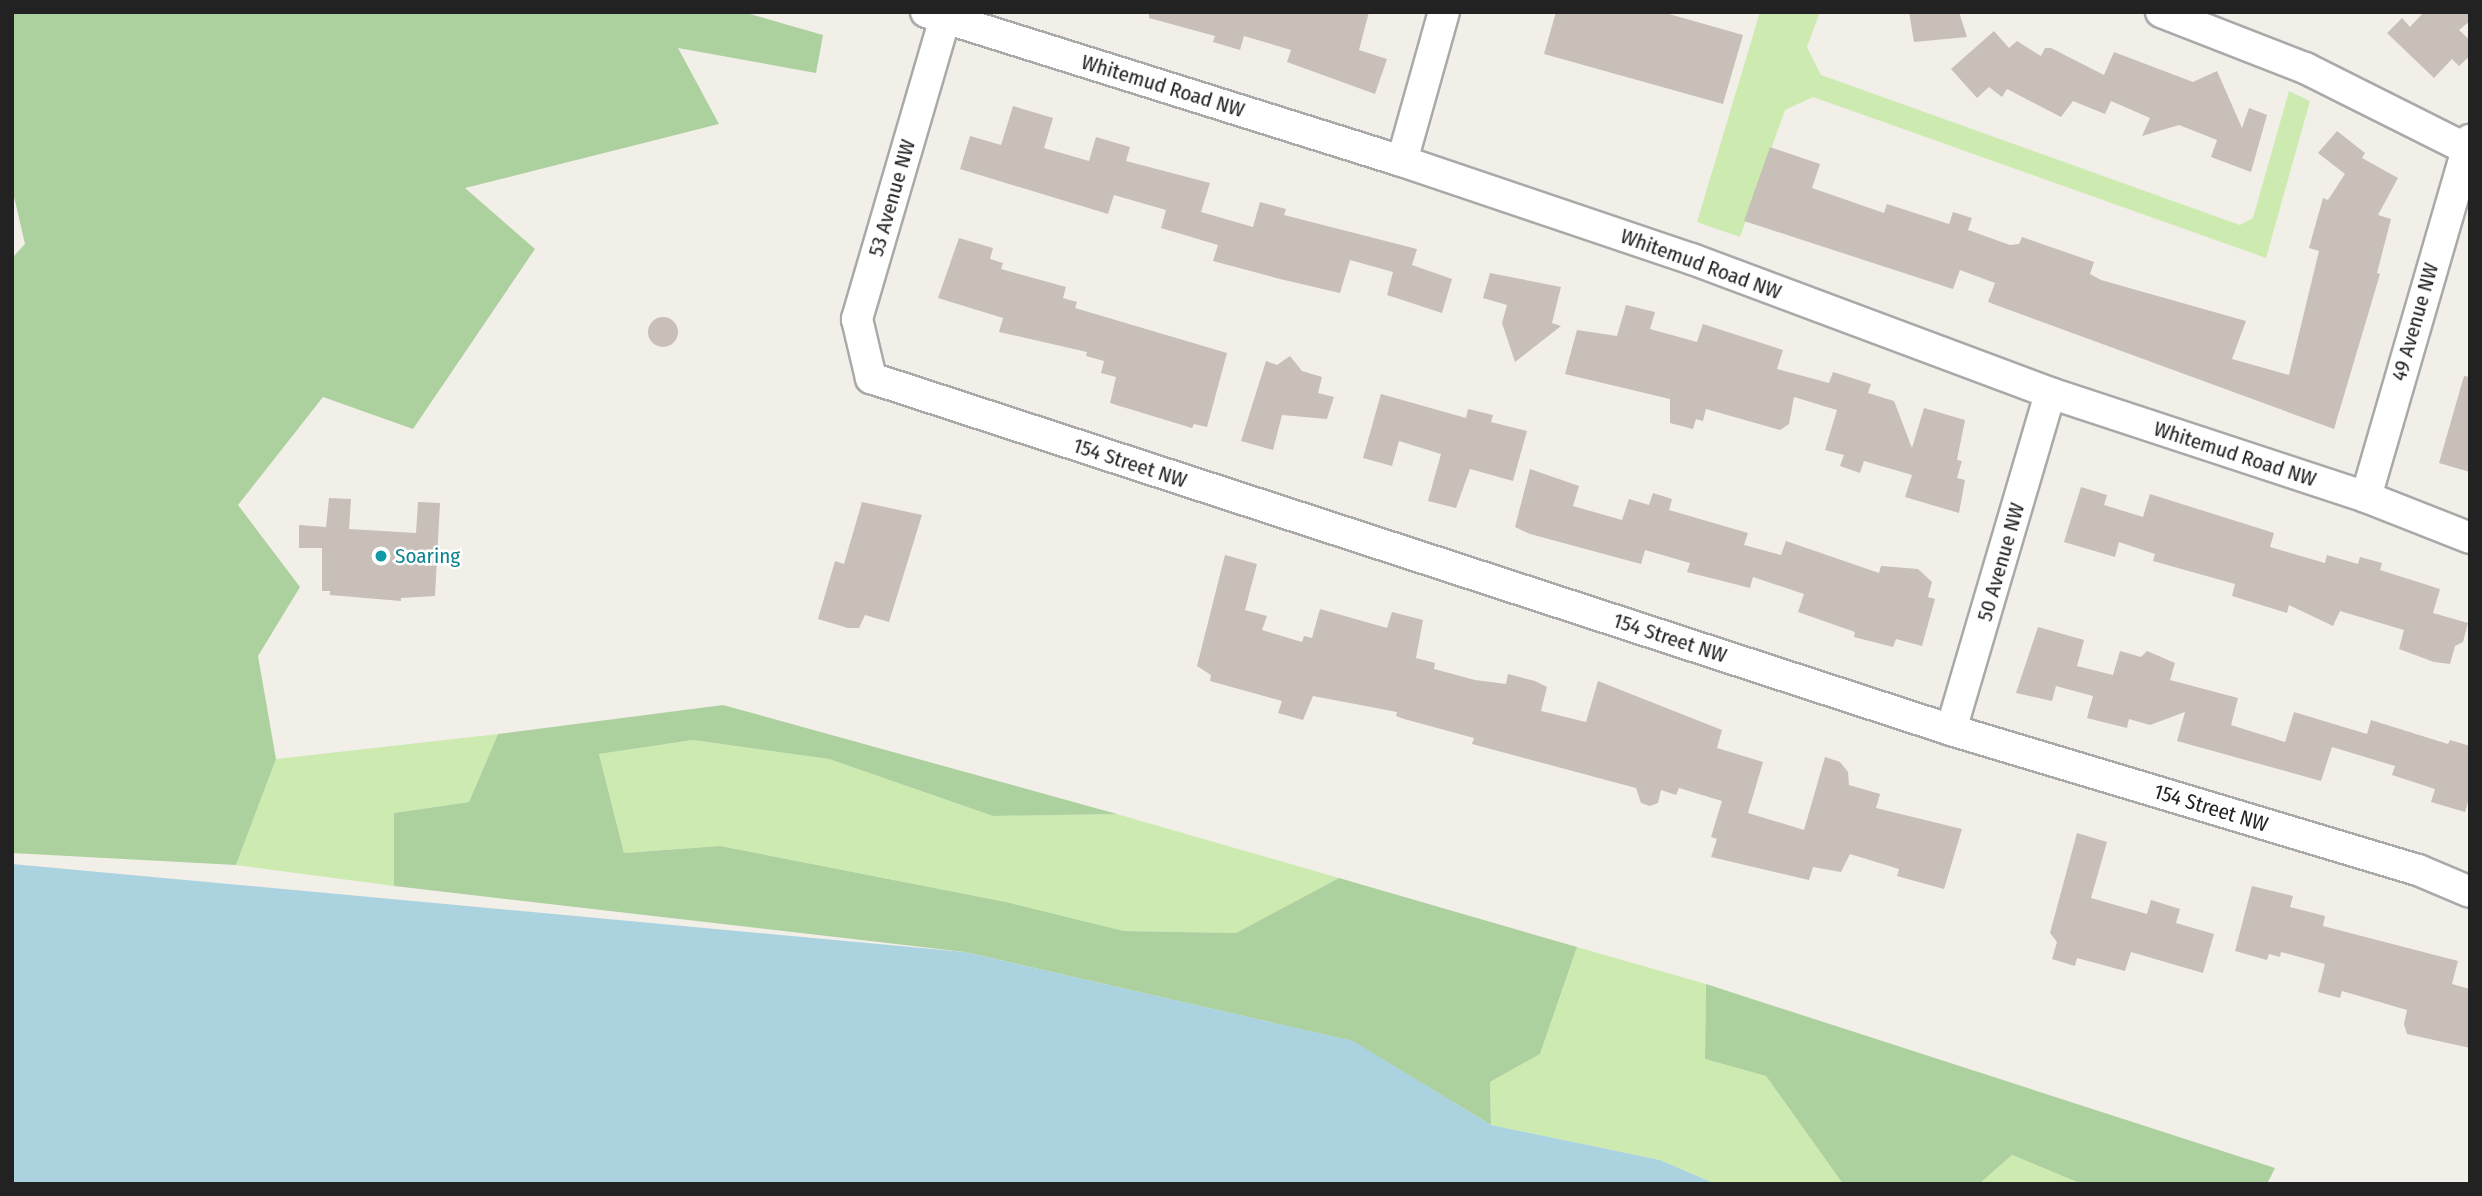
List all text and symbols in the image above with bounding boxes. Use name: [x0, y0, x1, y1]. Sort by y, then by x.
street label: Whitemud Road NW: [1078, 49, 1248, 123]
street label: 53 Avenue NW: [863, 137, 921, 259]
street label: Whitemud Road NW: [1617, 223, 1785, 305]
street label: 49 Avenue NW: [2386, 260, 2444, 384]
street label: Whitemud Road NW: [2151, 416, 2319, 492]
street label: 154 Street NW: [1070, 433, 1190, 493]
street label: 50 Avenue NW: [1972, 500, 2030, 624]
place label: Soaring: [395, 543, 460, 569]
marker: Soaring: [373, 548, 389, 564]
street label: 154 Street NW: [1610, 608, 1730, 668]
street label: 154 Street NW: [2151, 779, 2271, 837]

